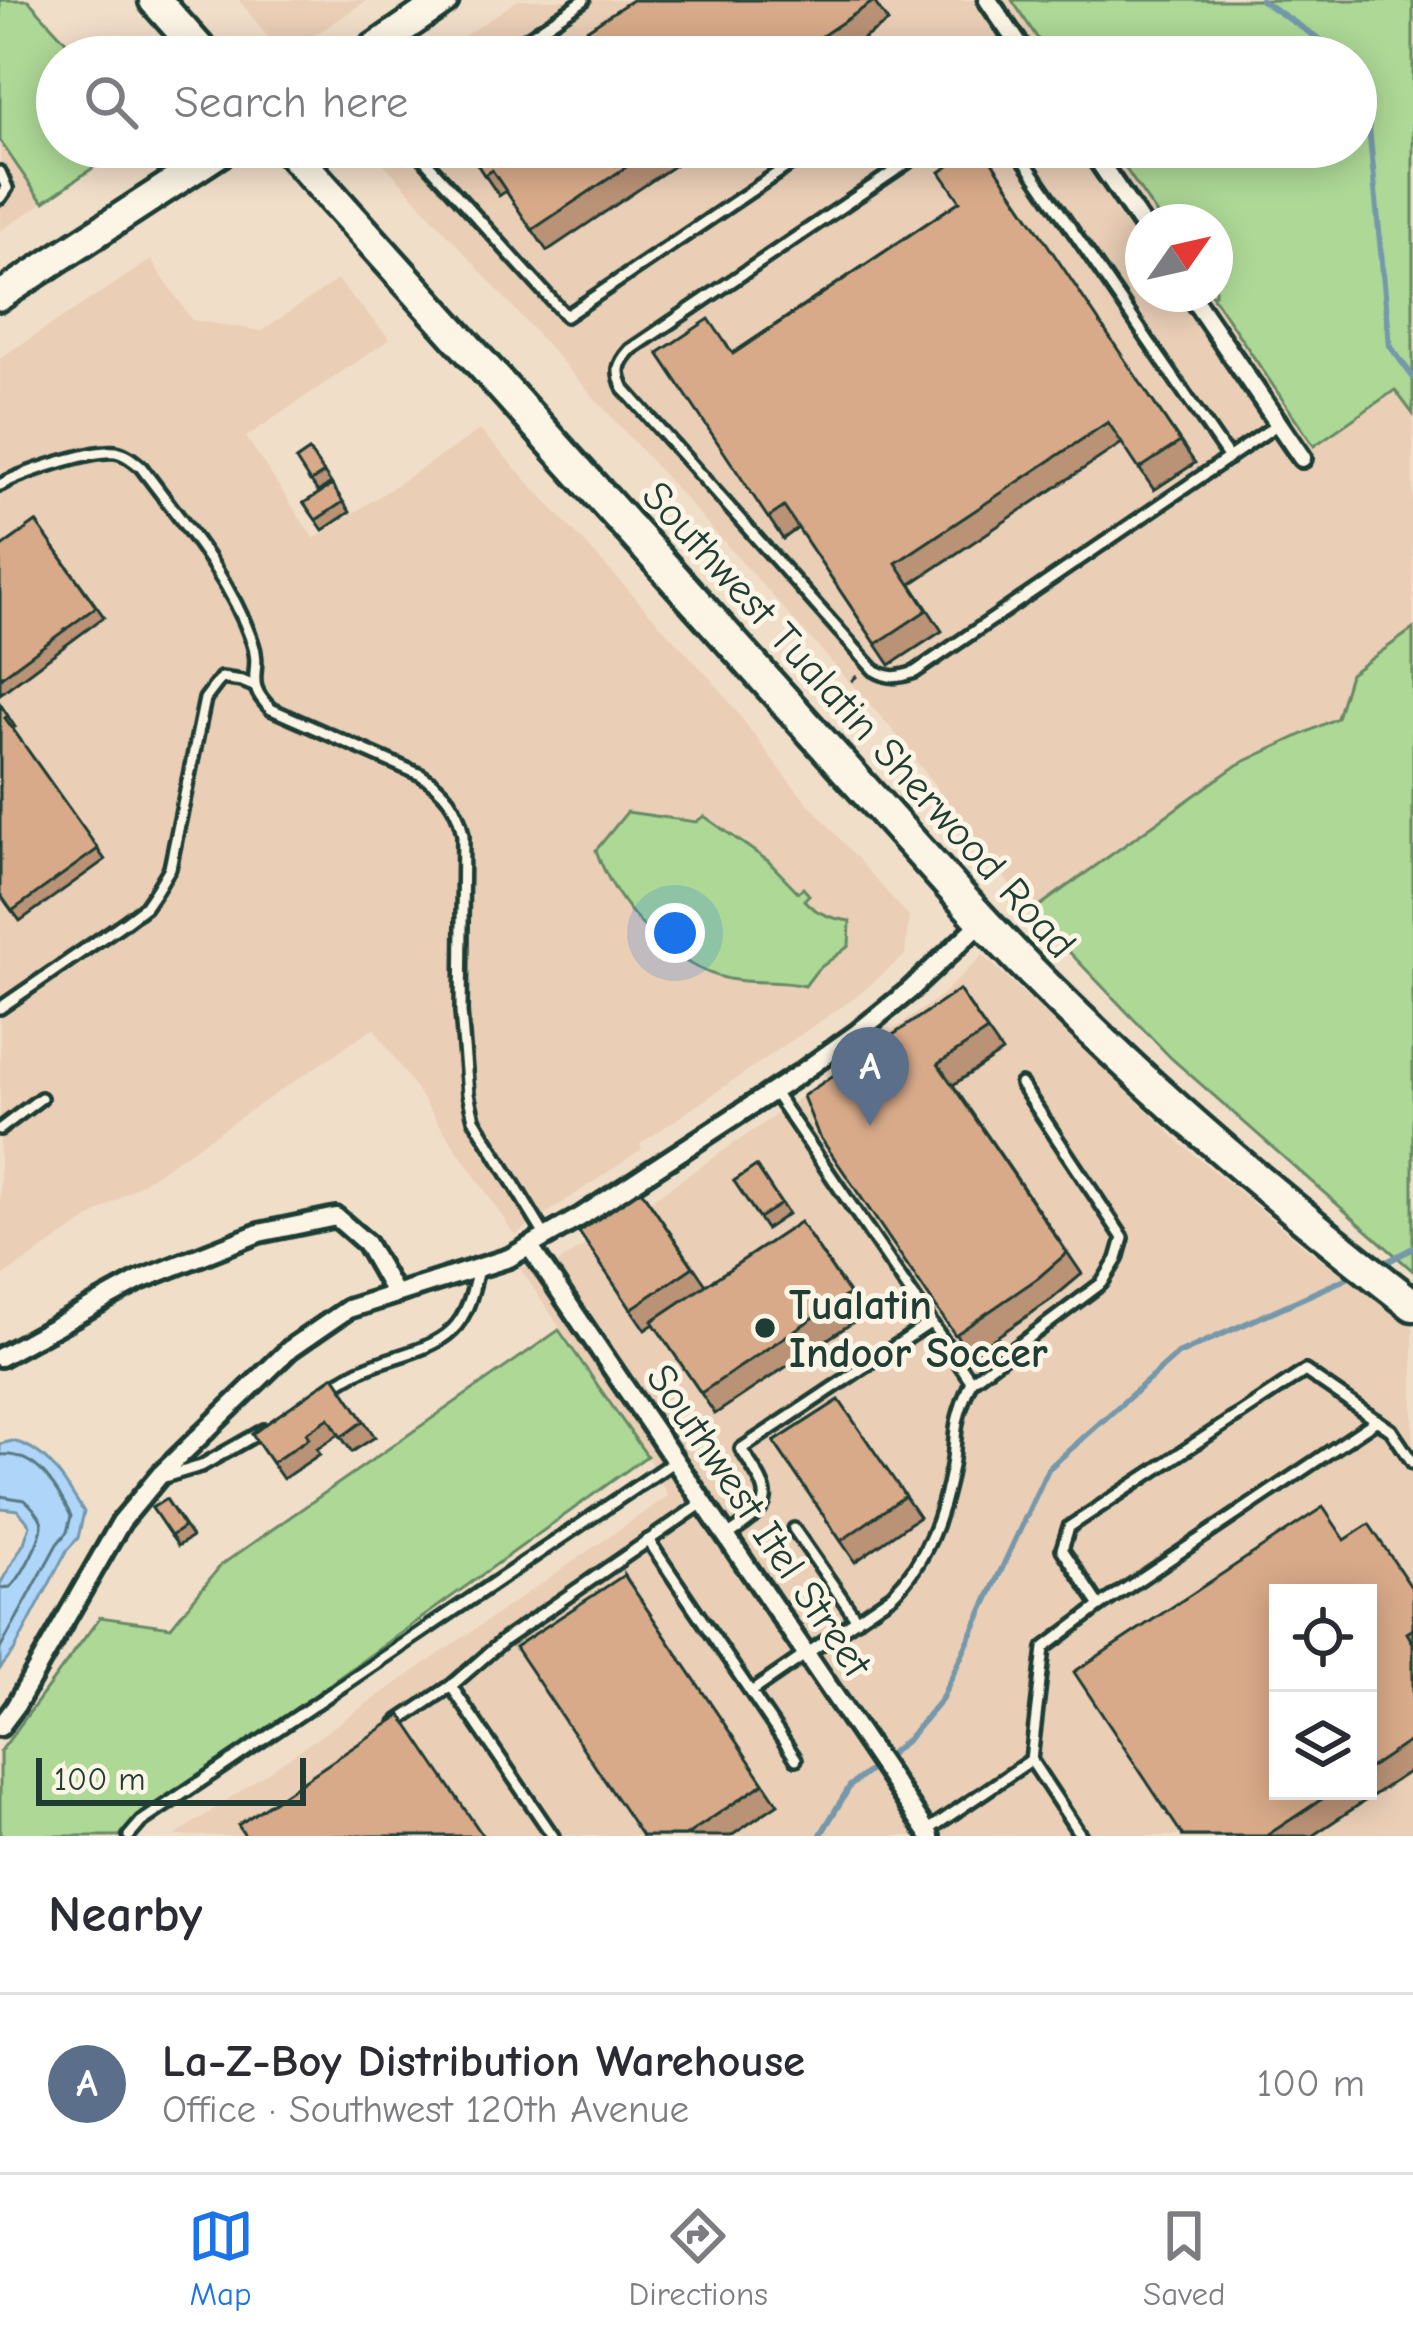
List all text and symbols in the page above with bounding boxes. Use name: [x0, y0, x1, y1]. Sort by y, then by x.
search box: [36, 36, 1377, 168]
icon: search: [78, 69, 144, 135]
text: Search here: [174, 76, 408, 128]
north arrow: [1125, 204, 1233, 312]
street label: Southwest Tualatin Sherwood Road: [632, 472, 1086, 968]
your location: [645, 903, 705, 963]
pin: A: [831, 1027, 909, 1126]
place label: Tualatin Indoor Soccer: [789, 1281, 1048, 1378]
marker: Tualatin Indoor Soccer: [752, 1315, 778, 1341]
street label: Southwest Itel Street: [636, 1355, 883, 1688]
map controls: [1269, 1584, 1377, 1800]
button: locate: [1269, 1584, 1377, 1692]
button: layers: [1269, 1692, 1377, 1800]
scale bar: [36, 1752, 306, 1805]
text: 100 m: [54, 1760, 146, 1798]
text: Nearby: [48, 1885, 202, 1944]
text: La-Z-Boy Distribution Warehouse: [162, 2035, 805, 2087]
text: A: [76, 2061, 98, 2106]
text: 100 m: [1257, 2061, 1365, 2106]
text: Office · Southwest 120th Avenue: [162, 2087, 689, 2132]
tab: Map: [188, 2203, 254, 2313]
tab: Directions: [629, 2203, 768, 2313]
tab: Saved: [1143, 2203, 1225, 2313]

